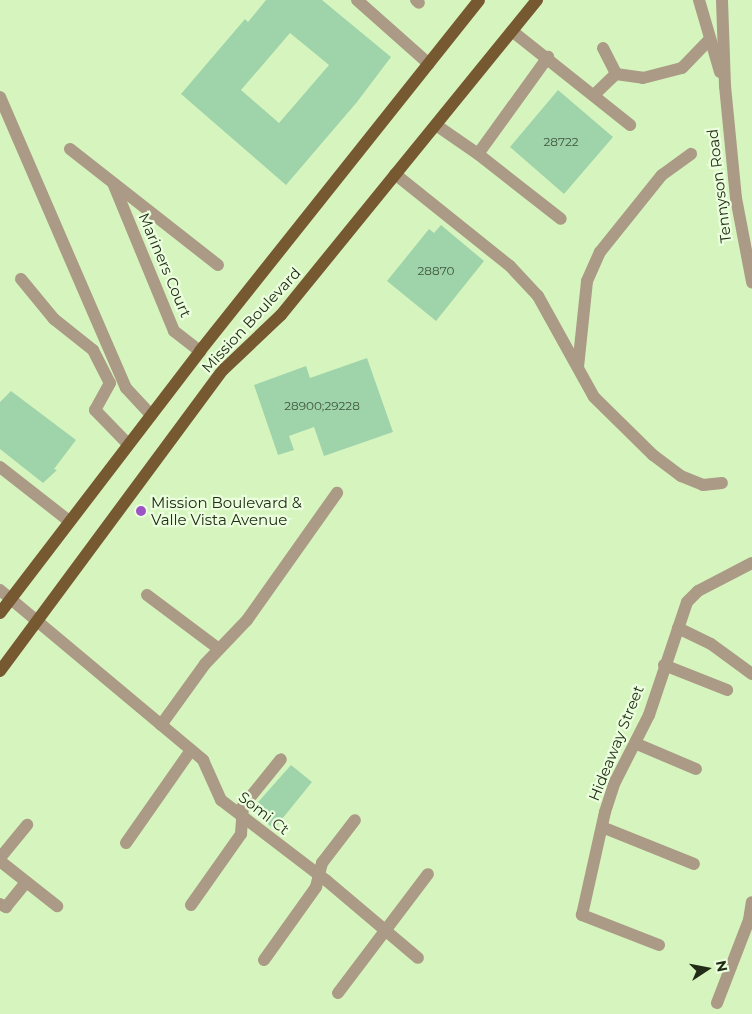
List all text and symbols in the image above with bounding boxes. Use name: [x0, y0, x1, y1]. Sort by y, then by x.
street label: Tennyson Road: [703, 128, 735, 244]
house number: 28722: [543, 135, 579, 149]
street label: Mariners Court: [135, 210, 195, 320]
street label: Mission Boulevard: [198, 264, 304, 376]
house number: 28870: [418, 264, 454, 278]
house number: 28900;29228: [284, 399, 360, 413]
place label: Mission Boulevard & Valle Vista Avenue: [151, 493, 302, 528]
marker: Mission Boulevard & Valle Vista Avenue: [135, 505, 147, 517]
street label: Hideaway Street: [585, 683, 647, 803]
street label: Somi Ct: [235, 788, 293, 838]
north arrow: [682, 944, 732, 994]
text: N: [712, 959, 732, 973]

